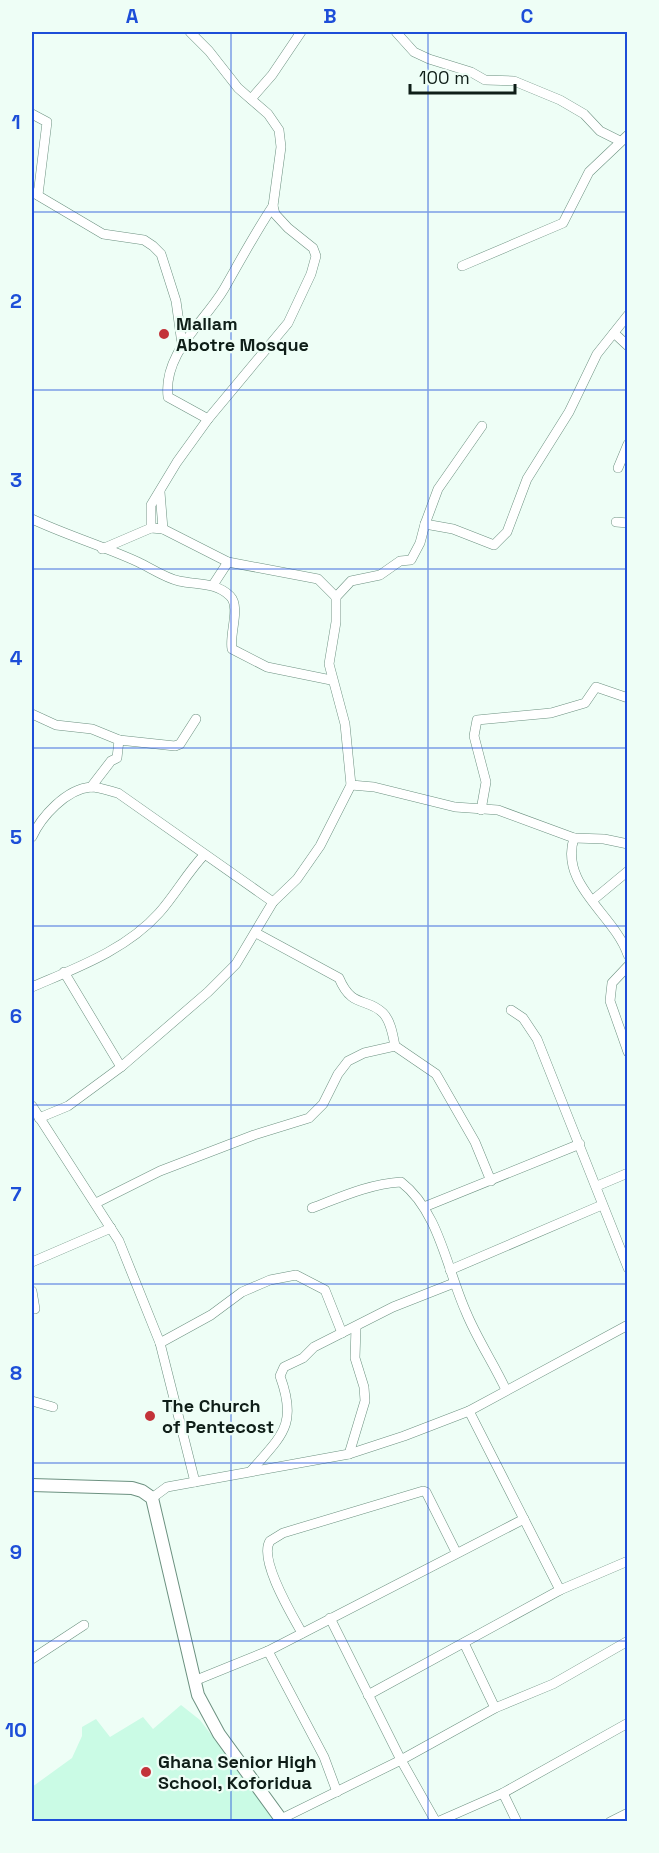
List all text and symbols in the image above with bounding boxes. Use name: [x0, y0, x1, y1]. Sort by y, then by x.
text: A: [126, 3, 139, 29]
text: B: [323, 3, 337, 29]
text: C: [521, 3, 534, 29]
scale bar: [410, 57, 515, 95]
text: 100 m: [419, 66, 470, 89]
text: 1: [11, 109, 21, 135]
text: 2: [10, 288, 22, 314]
place label: Mallam Abotre Mosque: [176, 312, 309, 356]
marker: Mallam Abotre Mosque: [157, 327, 171, 341]
text: 3: [10, 467, 22, 493]
text: 4: [10, 645, 23, 671]
text: 5: [10, 824, 22, 850]
text: 6: [10, 1003, 22, 1029]
text: 7: [10, 1181, 22, 1207]
text: 8: [10, 1360, 22, 1386]
place label: The Church of Pentecost: [162, 1394, 274, 1438]
marker: The Church of Pentecost: [143, 1409, 157, 1423]
text: 9: [10, 1539, 22, 1565]
text: 10: [5, 1717, 27, 1743]
place label: Ghana Senior High School, Koforidua: [158, 1750, 317, 1794]
marker: Ghana Senior High School, Koforidua: [139, 1765, 153, 1779]

